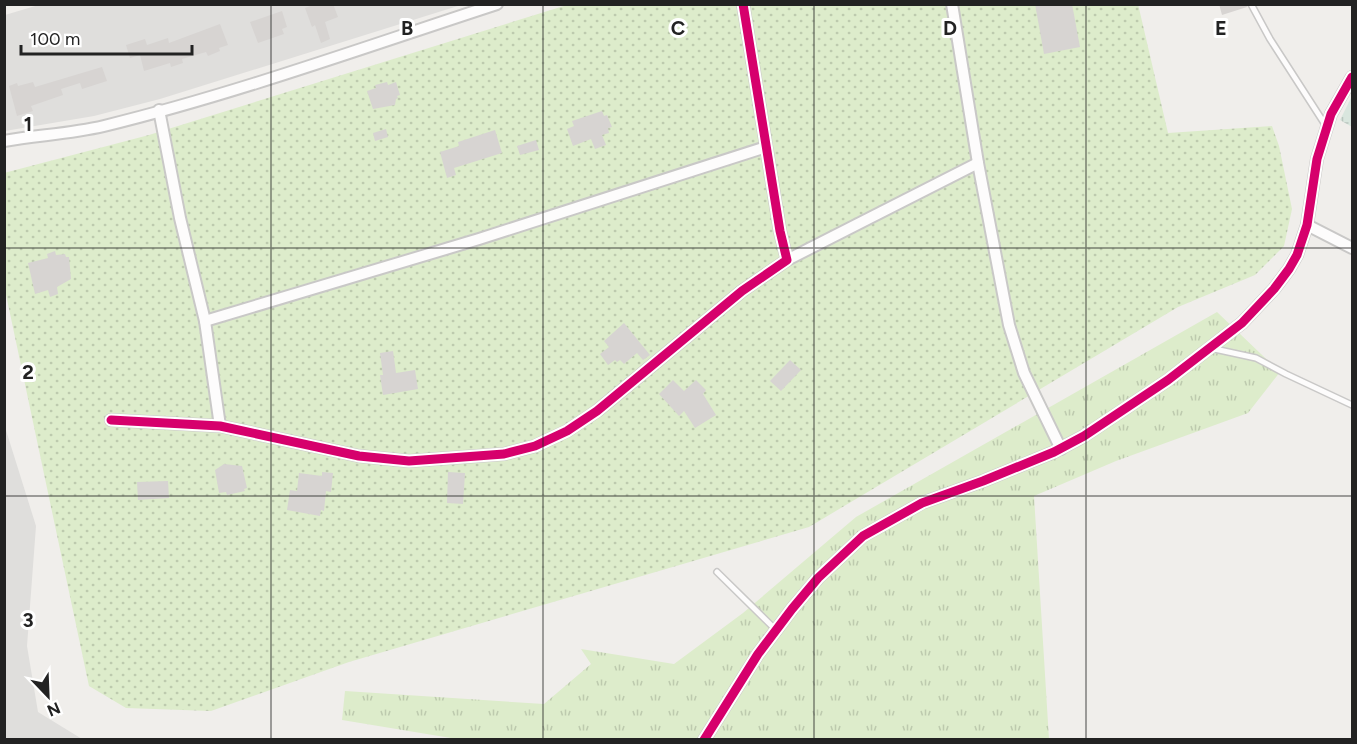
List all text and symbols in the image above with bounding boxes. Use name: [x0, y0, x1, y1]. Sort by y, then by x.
text: B: [401, 16, 413, 40]
text: C: [671, 16, 685, 40]
text: D: [943, 16, 957, 40]
text: E: [1215, 16, 1227, 40]
scale bar: [21, 18, 192, 56]
text: 100 m: [30, 28, 80, 50]
text: 1: [24, 112, 32, 136]
text: 2: [22, 360, 34, 384]
text: 3: [22, 608, 34, 632]
north arrow: [18, 666, 78, 726]
text: N: [44, 698, 63, 721]

